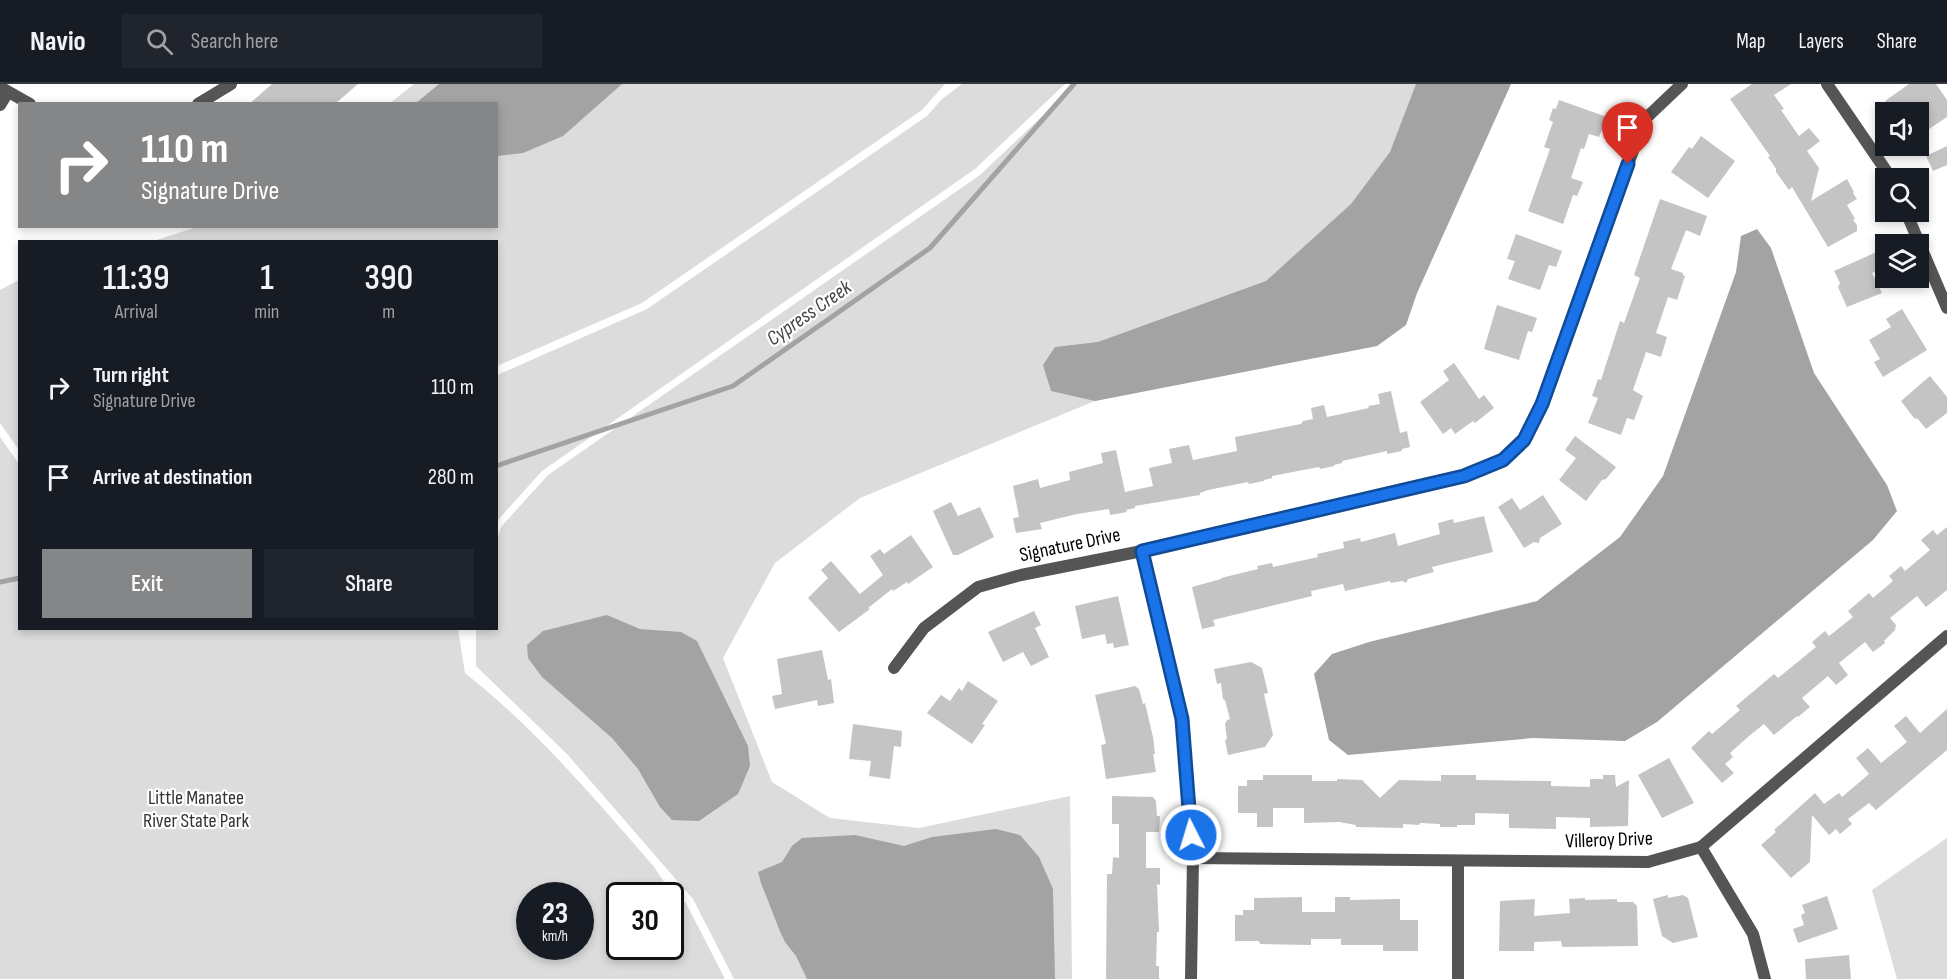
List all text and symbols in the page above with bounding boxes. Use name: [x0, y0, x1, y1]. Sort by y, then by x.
search box: [122, 14, 542, 68]
text: Navio: [30, 25, 86, 58]
icon: search: [143, 25, 176, 58]
text: Search here: [191, 28, 278, 55]
text: Map: [1736, 29, 1765, 54]
text: Layers: [1798, 29, 1844, 54]
text: Share: [1877, 29, 1917, 54]
pin: [1602, 102, 1653, 164]
map controls: [1875, 102, 1929, 288]
button: sound: [1875, 102, 1929, 156]
icon: arrive: [1611, 111, 1644, 144]
text: 110 m: [141, 124, 228, 175]
icon: right: [42, 126, 120, 204]
button: search: [1875, 168, 1929, 222]
text: Signature Drive: [141, 175, 279, 207]
button: layers: [1875, 234, 1929, 288]
text: 11:39: [103, 257, 170, 300]
text: 1: [260, 257, 274, 300]
text: 390: [364, 257, 413, 300]
water label: Cypress Creek: [762, 274, 857, 351]
text: Arrival: [115, 300, 158, 324]
text: min: [254, 300, 279, 324]
text: m: [382, 300, 395, 324]
text: Turn right: [93, 362, 169, 389]
icon: right: [42, 371, 75, 404]
text: 110 m: [431, 374, 474, 401]
text: Signature Drive: [93, 389, 196, 413]
icon: arrive: [42, 461, 75, 494]
text: Arrive at destination: [93, 464, 252, 491]
text: 280 m: [428, 464, 474, 491]
street label: Signature Drive: [1017, 523, 1123, 567]
button: Exit: [42, 549, 252, 618]
button: Share: [264, 549, 474, 618]
park label: Little Manatee River State Park: [143, 786, 249, 833]
position arrow: [1159, 803, 1223, 867]
street label: Villeroy Drive: [1565, 826, 1653, 854]
speed limit sign: 30: [606, 882, 684, 960]
text: 23: [542, 896, 568, 932]
text: km/h: [542, 927, 568, 946]

